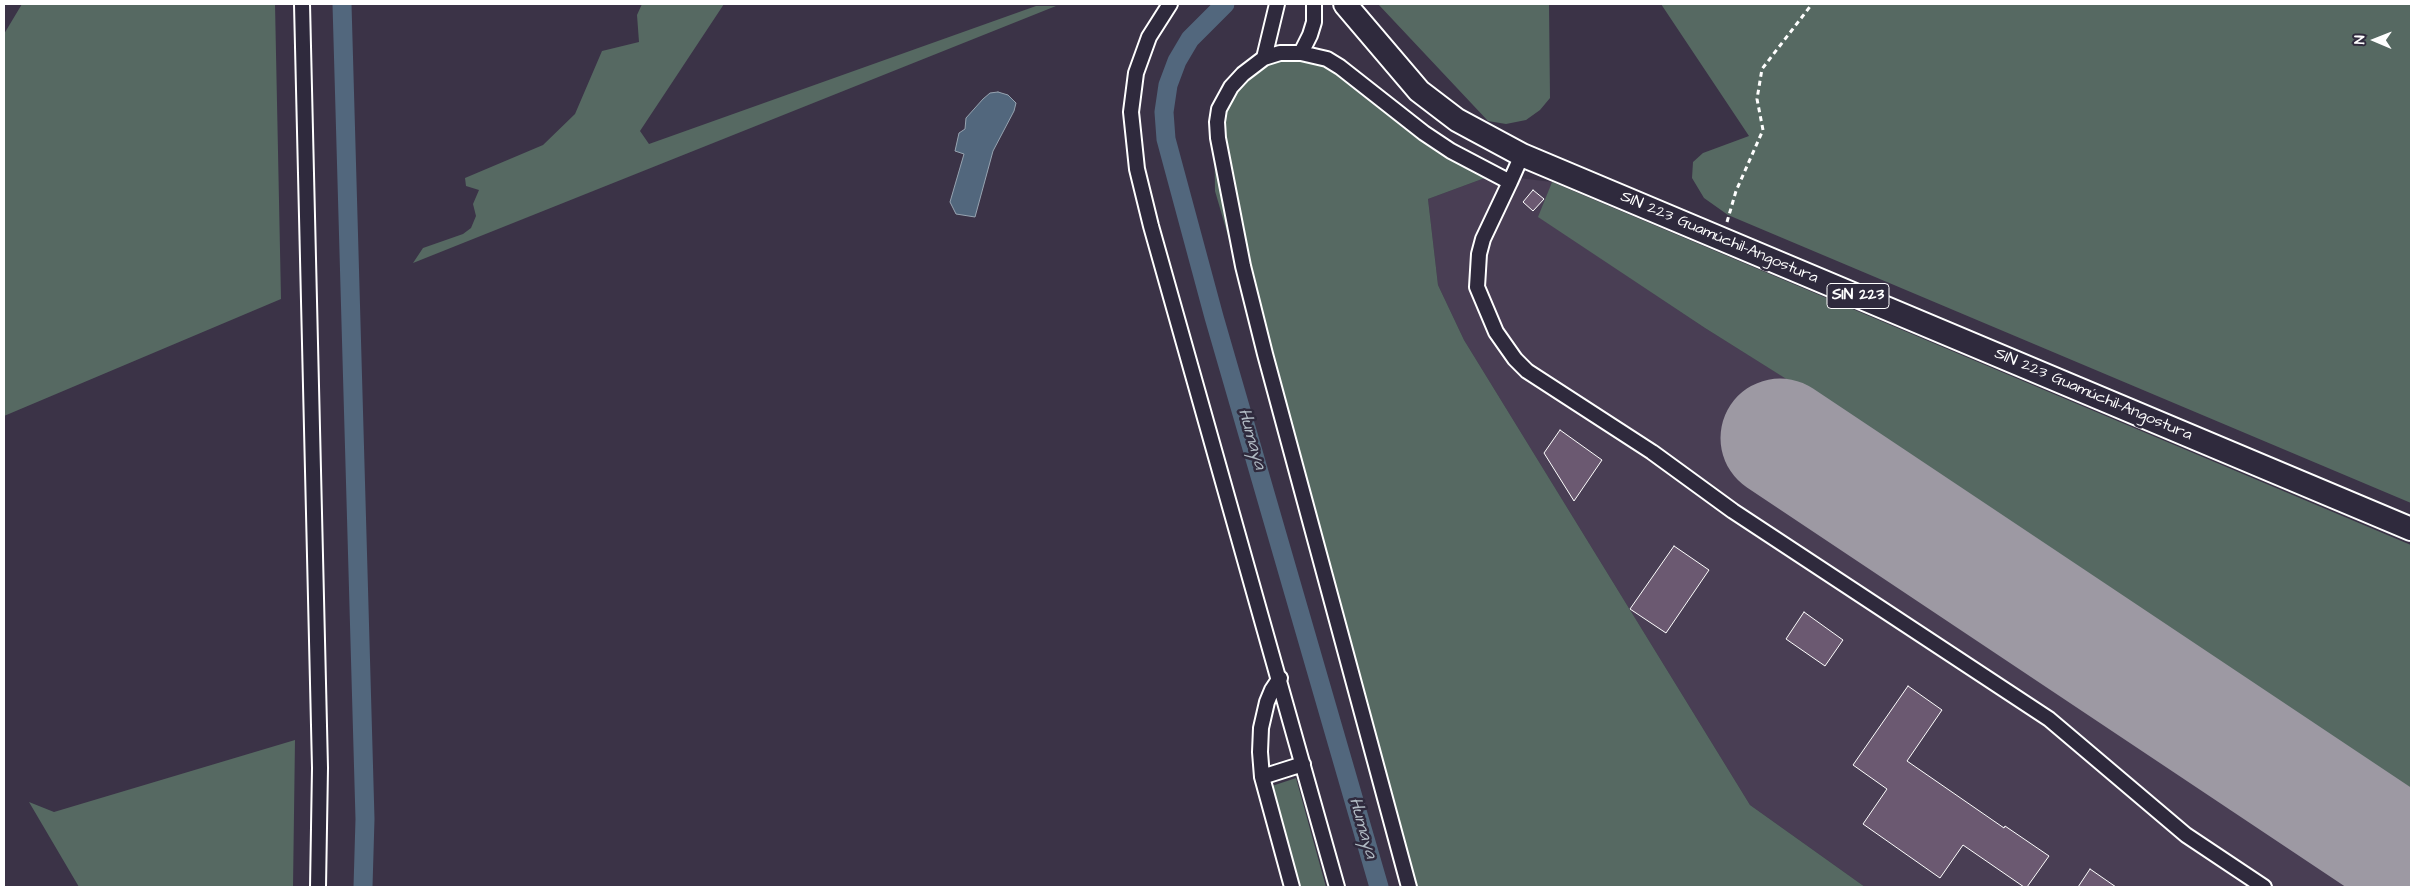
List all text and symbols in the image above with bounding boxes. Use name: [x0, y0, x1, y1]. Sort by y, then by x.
north arrow: [2350, 15, 2400, 65]
text: N: [2350, 35, 2370, 44]
street label: SIN 223 Guamúchil-Angostura: [1617, 188, 1821, 288]
road number: SIN 223: [1827, 284, 1889, 308]
street label: SIN 223 Guamúchil-Angostura: [1991, 345, 2195, 445]
water label: Humaya: [1232, 406, 1270, 472]
water label: Humaya: [1343, 795, 1381, 861]

